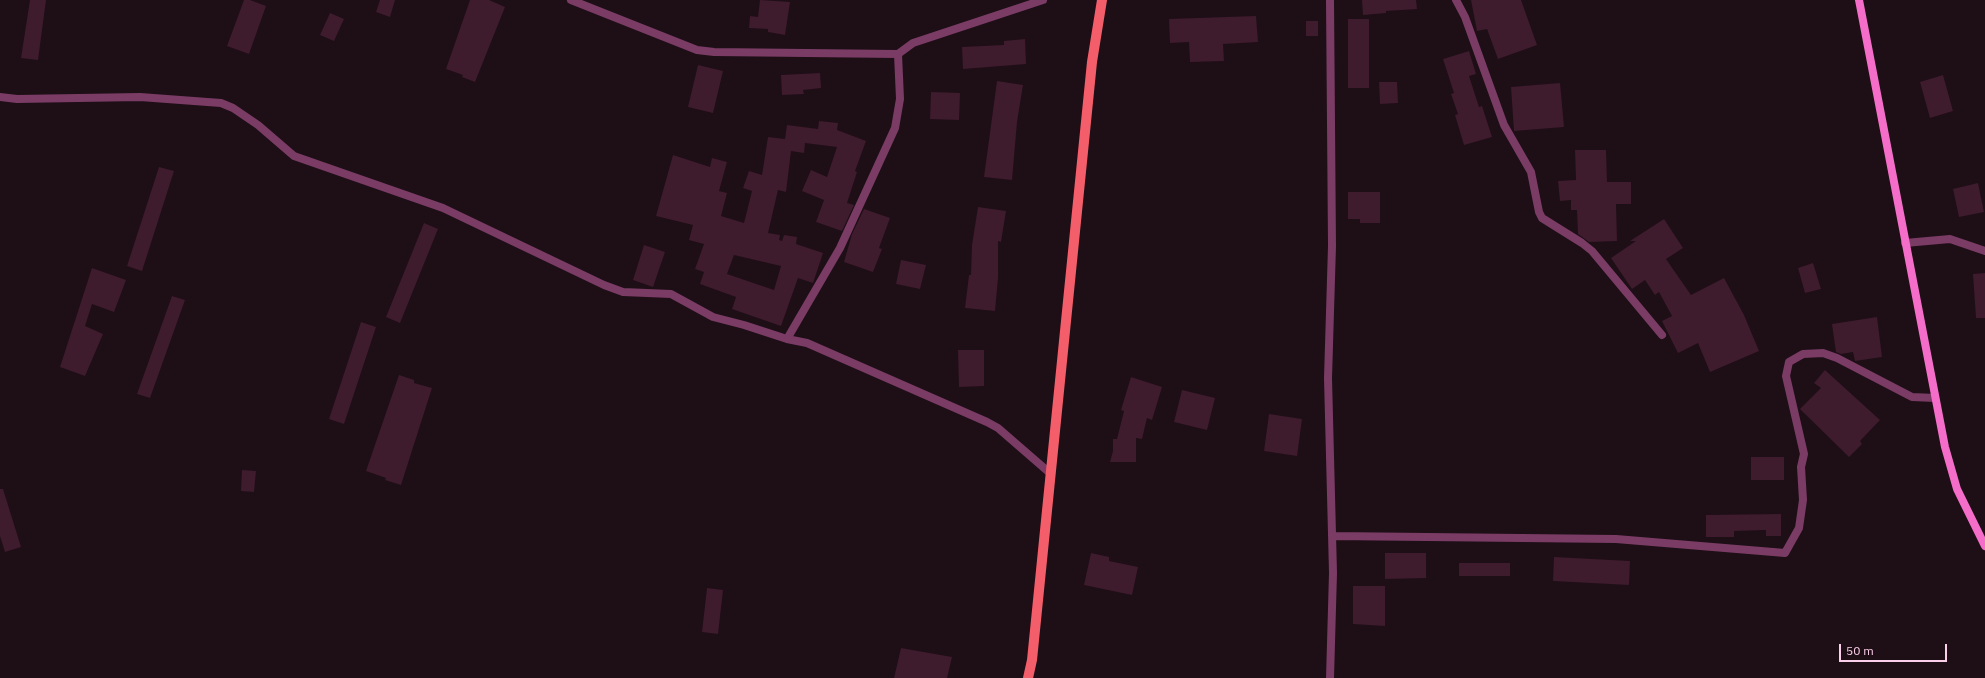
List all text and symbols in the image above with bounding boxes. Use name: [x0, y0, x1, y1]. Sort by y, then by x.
scale bar: [1841, 636, 1949, 662]
text: 50 m: [1846, 643, 1874, 658]

